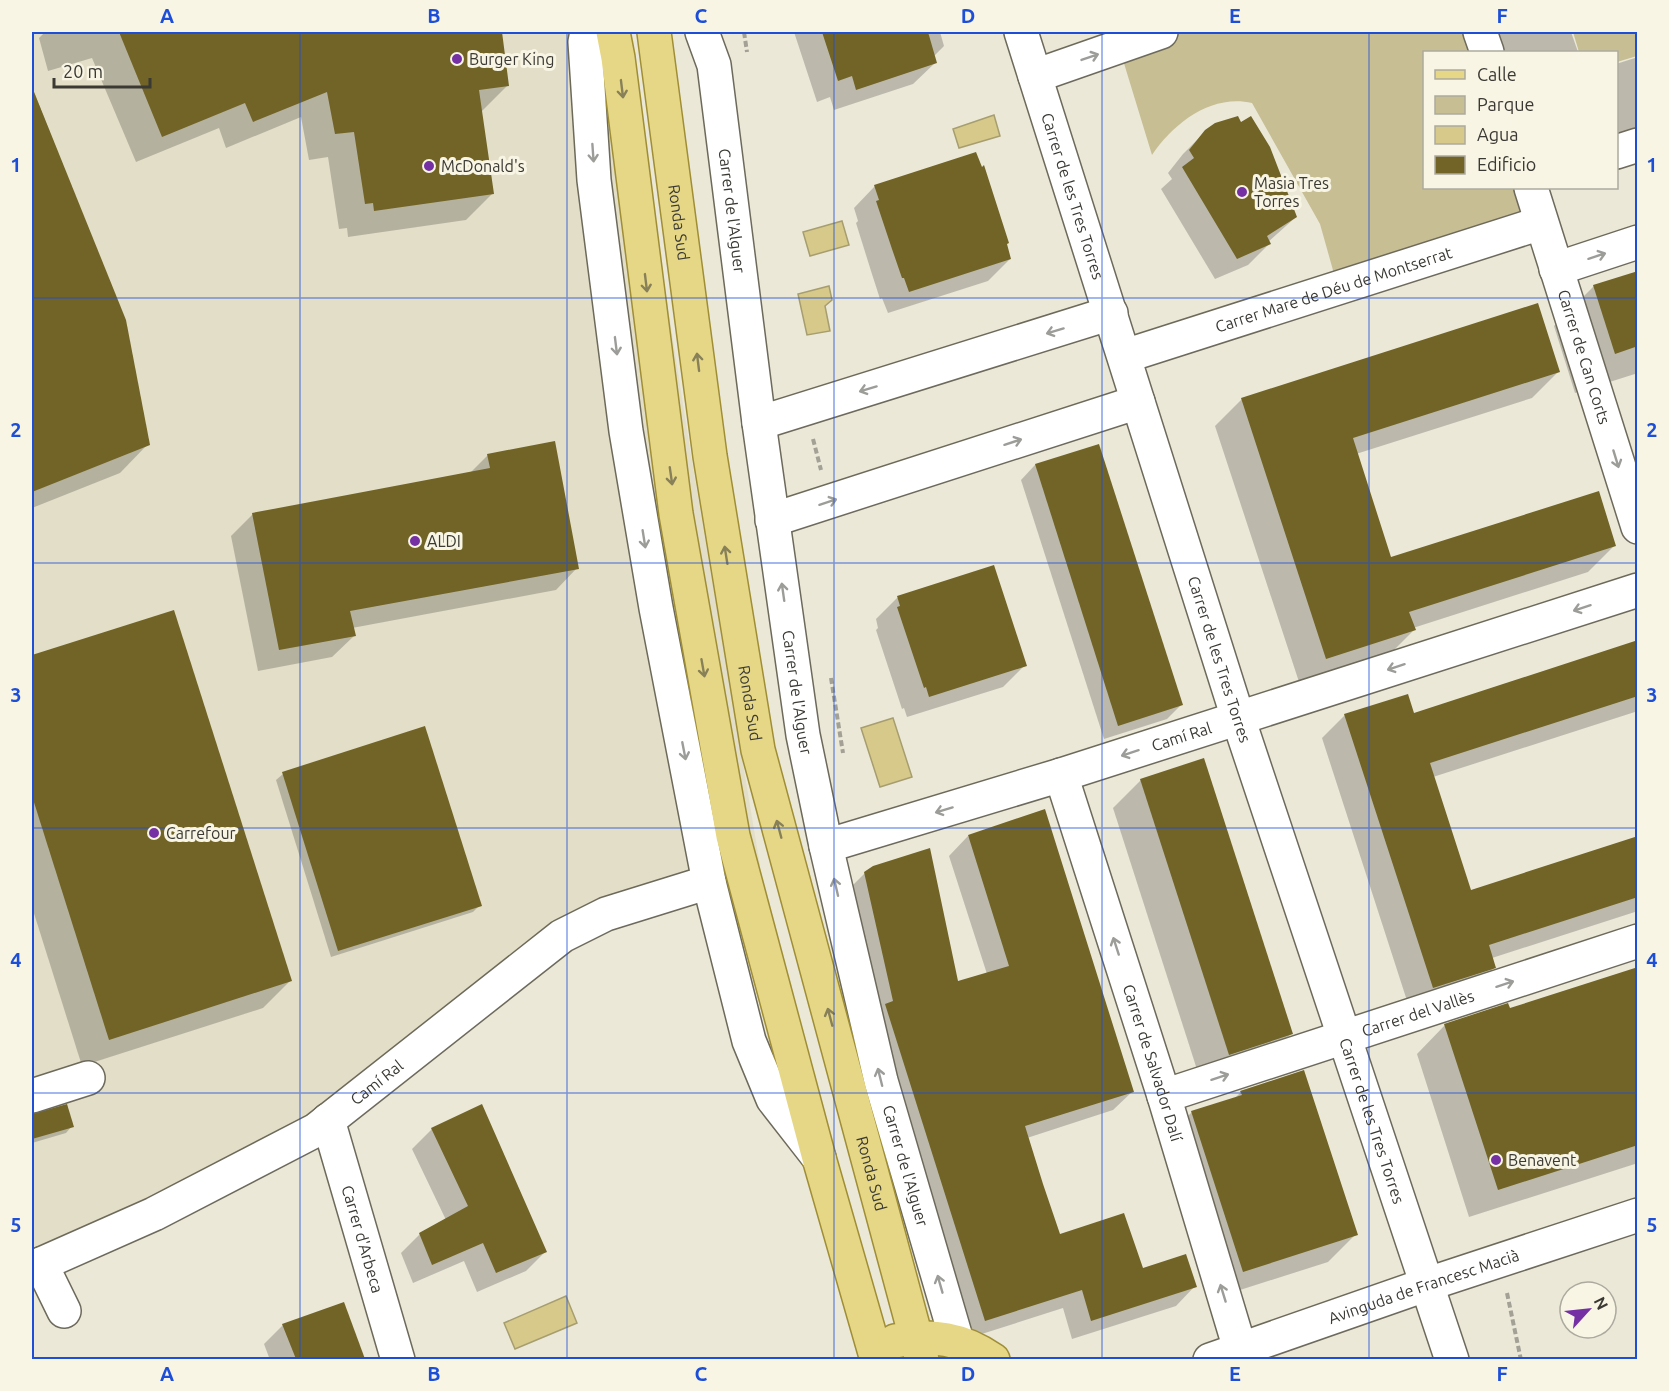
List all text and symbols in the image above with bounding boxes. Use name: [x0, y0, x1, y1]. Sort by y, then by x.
text: A: [160, 4, 174, 27]
text: B: [427, 4, 441, 27]
text: C: [695, 4, 708, 27]
text: D: [961, 4, 975, 27]
text: E: [1229, 4, 1241, 27]
text: F: [1496, 4, 1508, 27]
place label: Burger King: [469, 50, 554, 68]
one-way arrow: [1080, 50, 1099, 61]
scale bar: [54, 51, 150, 89]
legend: [1423, 51, 1618, 189]
marker: Burger King: [450, 52, 464, 66]
text: 20 m: [63, 61, 103, 81]
text: Calle: [1477, 64, 1517, 84]
one-way arrow: [616, 79, 627, 99]
text: Parque: [1477, 94, 1534, 114]
street label: Carrer de les Tres Torres: [1038, 110, 1108, 282]
text: Agua: [1477, 124, 1519, 144]
one-way arrow: [587, 142, 598, 162]
street label: Carrer de l'Alguer: [716, 147, 749, 274]
text: 1: [10, 153, 22, 176]
text: 1: [1646, 153, 1658, 176]
text: Edificio: [1477, 154, 1536, 174]
place label: McDonald's: [441, 157, 525, 175]
marker: McDonald's: [422, 159, 436, 173]
place label: Masia Tres Torres: [1254, 174, 1329, 210]
street label: Ronda Sud: [665, 183, 693, 262]
marker: Masia Tres Torres: [1235, 185, 1249, 199]
street label: Carrer Mare de Déu de Montserrat: [1213, 243, 1455, 336]
one-way arrow: [1587, 249, 1606, 260]
one-way arrow: [641, 272, 652, 292]
street label: Carrer de Can Corts: [1555, 287, 1614, 426]
one-way arrow: [1046, 326, 1065, 337]
one-way arrow: [610, 336, 621, 356]
one-way arrow: [692, 353, 703, 373]
one-way arrow: [859, 384, 878, 395]
text: 2: [10, 418, 22, 441]
text: 2: [1646, 418, 1658, 441]
one-way arrow: [1004, 436, 1022, 447]
one-way arrow: [1611, 449, 1622, 468]
one-way arrow: [666, 466, 677, 486]
one-way arrow: [818, 496, 837, 507]
one-way arrow: [639, 529, 650, 548]
place label: ALDI: [427, 532, 461, 550]
marker: ALDI: [408, 534, 422, 548]
one-way arrow: [720, 546, 731, 565]
street label: Carrer de les Tres Torres: [1185, 574, 1255, 745]
one-way arrow: [777, 583, 788, 602]
one-way arrow: [1573, 603, 1592, 614]
street label: Carrer de l'Alguer: [779, 629, 816, 756]
one-way arrow: [698, 658, 709, 678]
one-way arrow: [1387, 663, 1406, 674]
street label: Ronda Sud: [735, 664, 765, 742]
text: 3: [10, 683, 22, 706]
text: 3: [1646, 683, 1658, 706]
street label: Camí Ral: [1149, 718, 1214, 754]
one-way arrow: [679, 741, 690, 761]
one-way arrow: [1121, 748, 1140, 759]
one-way arrow: [935, 805, 954, 816]
one-way arrow: [773, 820, 784, 839]
place label: Carrefour: [166, 824, 236, 842]
marker: Carrefour: [147, 826, 161, 840]
one-way arrow: [829, 878, 841, 897]
one-way arrow: [1110, 937, 1121, 956]
text: 4: [10, 948, 22, 971]
text: 4: [1646, 948, 1658, 971]
one-way arrow: [1495, 978, 1514, 989]
street label: Carrer de Salvador Dalí: [1120, 982, 1186, 1144]
street label: Carrer del Vallès: [1359, 986, 1476, 1040]
one-way arrow: [823, 1008, 835, 1027]
street label: Carrer de les Tres Torres: [1336, 1035, 1408, 1206]
street label: Camí Ral: [347, 1056, 406, 1108]
one-way arrow: [874, 1068, 886, 1087]
one-way arrow: [1210, 1071, 1229, 1082]
street label: Carrer de l'Alguer: [880, 1103, 932, 1229]
street label: Ronda Sud: [853, 1134, 890, 1213]
place label: Benavent: [1508, 1151, 1577, 1169]
marker: Benavent: [1489, 1153, 1503, 1167]
street label: Carrer d'Arbeca: [338, 1183, 387, 1295]
text: 5: [10, 1213, 22, 1236]
text: 5: [1646, 1213, 1658, 1236]
street label: Avinguda de Francesc Macià: [1326, 1246, 1521, 1327]
one-way arrow: [934, 1275, 945, 1294]
north arrow: [1558, 1280, 1618, 1340]
one-way arrow: [1217, 1284, 1228, 1303]
text: N: [1591, 1294, 1612, 1313]
text: A: [160, 1362, 174, 1385]
text: B: [427, 1362, 441, 1385]
text: C: [695, 1362, 708, 1385]
text: D: [961, 1362, 975, 1385]
text: E: [1229, 1362, 1241, 1385]
text: F: [1496, 1362, 1508, 1385]

